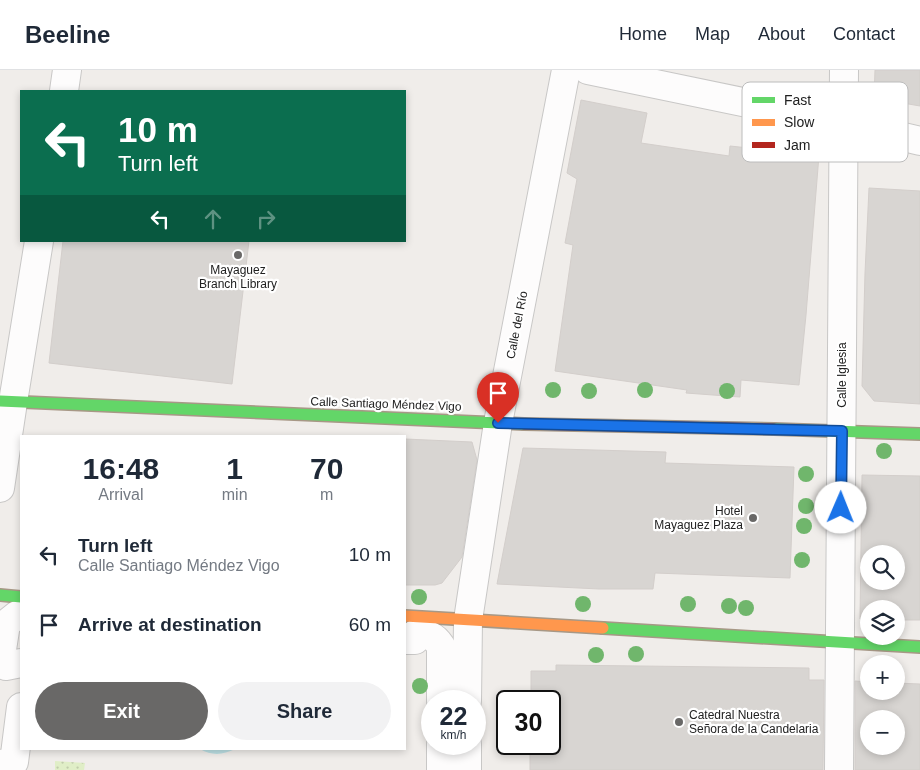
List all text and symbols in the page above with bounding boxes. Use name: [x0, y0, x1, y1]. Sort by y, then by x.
text: Beeline: [25, 21, 110, 48]
text: Home: [619, 24, 667, 44]
text: Map: [695, 24, 730, 44]
text: About: [758, 24, 805, 44]
text: Contact: [833, 24, 895, 44]
legend: [742, 82, 908, 162]
text: Fast: [784, 92, 811, 108]
icon: left: [35, 110, 100, 175]
text: 10 m: [118, 110, 198, 149]
text: Slow: [784, 114, 815, 130]
text: Jam: [784, 137, 810, 153]
text: Turn left: [118, 151, 198, 176]
icon: left: [146, 205, 174, 233]
icon: ahead: [199, 205, 227, 233]
icon: right: [252, 205, 280, 233]
marker: Mayaguez Branch Library: [232, 249, 244, 261]
place label: Mayaguez Branch Library: [199, 263, 277, 291]
street label: Calle del Río: [504, 290, 530, 360]
street label: Calle Iglesia: [835, 342, 849, 408]
pin: [477, 372, 519, 423]
icon: arrive: [484, 379, 512, 407]
street label: Calle Santiago Méndez Vigo: [310, 394, 462, 414]
text: 16:48: [83, 452, 159, 485]
text: 1: [226, 452, 243, 485]
text: 70: [310, 452, 343, 485]
position arrow: [814, 481, 866, 533]
text: Arrival: [98, 486, 144, 503]
text: min: [222, 486, 248, 503]
text: m: [320, 486, 333, 503]
place label: Hotel Mayaguez Plaza: [654, 504, 743, 532]
marker: Hotel Mayaguez Plaza: [747, 512, 759, 524]
text: Turn left: [78, 535, 153, 556]
icon: left: [35, 541, 63, 569]
text: 10 m: [349, 544, 391, 565]
map controls: [860, 545, 905, 755]
button: search: [860, 545, 905, 590]
text: Calle Santiago Méndez Vigo: [78, 557, 280, 574]
button: layers: [860, 600, 905, 645]
icon: arrive: [35, 611, 63, 639]
text: Arrive at destination: [78, 614, 262, 635]
text: 60 m: [349, 614, 391, 635]
button: +: [860, 655, 905, 700]
button: Exit: [35, 682, 208, 740]
button: Share: [218, 682, 391, 740]
speed limit sign: 30: [496, 690, 561, 755]
text: 22: [440, 702, 467, 730]
place label: Catedral Nuestra Señora de la Candelaria: [689, 708, 819, 736]
button: −: [860, 710, 905, 755]
marker: Catedral Nuestra Señora de la Candelaria: [673, 716, 685, 728]
text: km/h: [440, 728, 467, 742]

